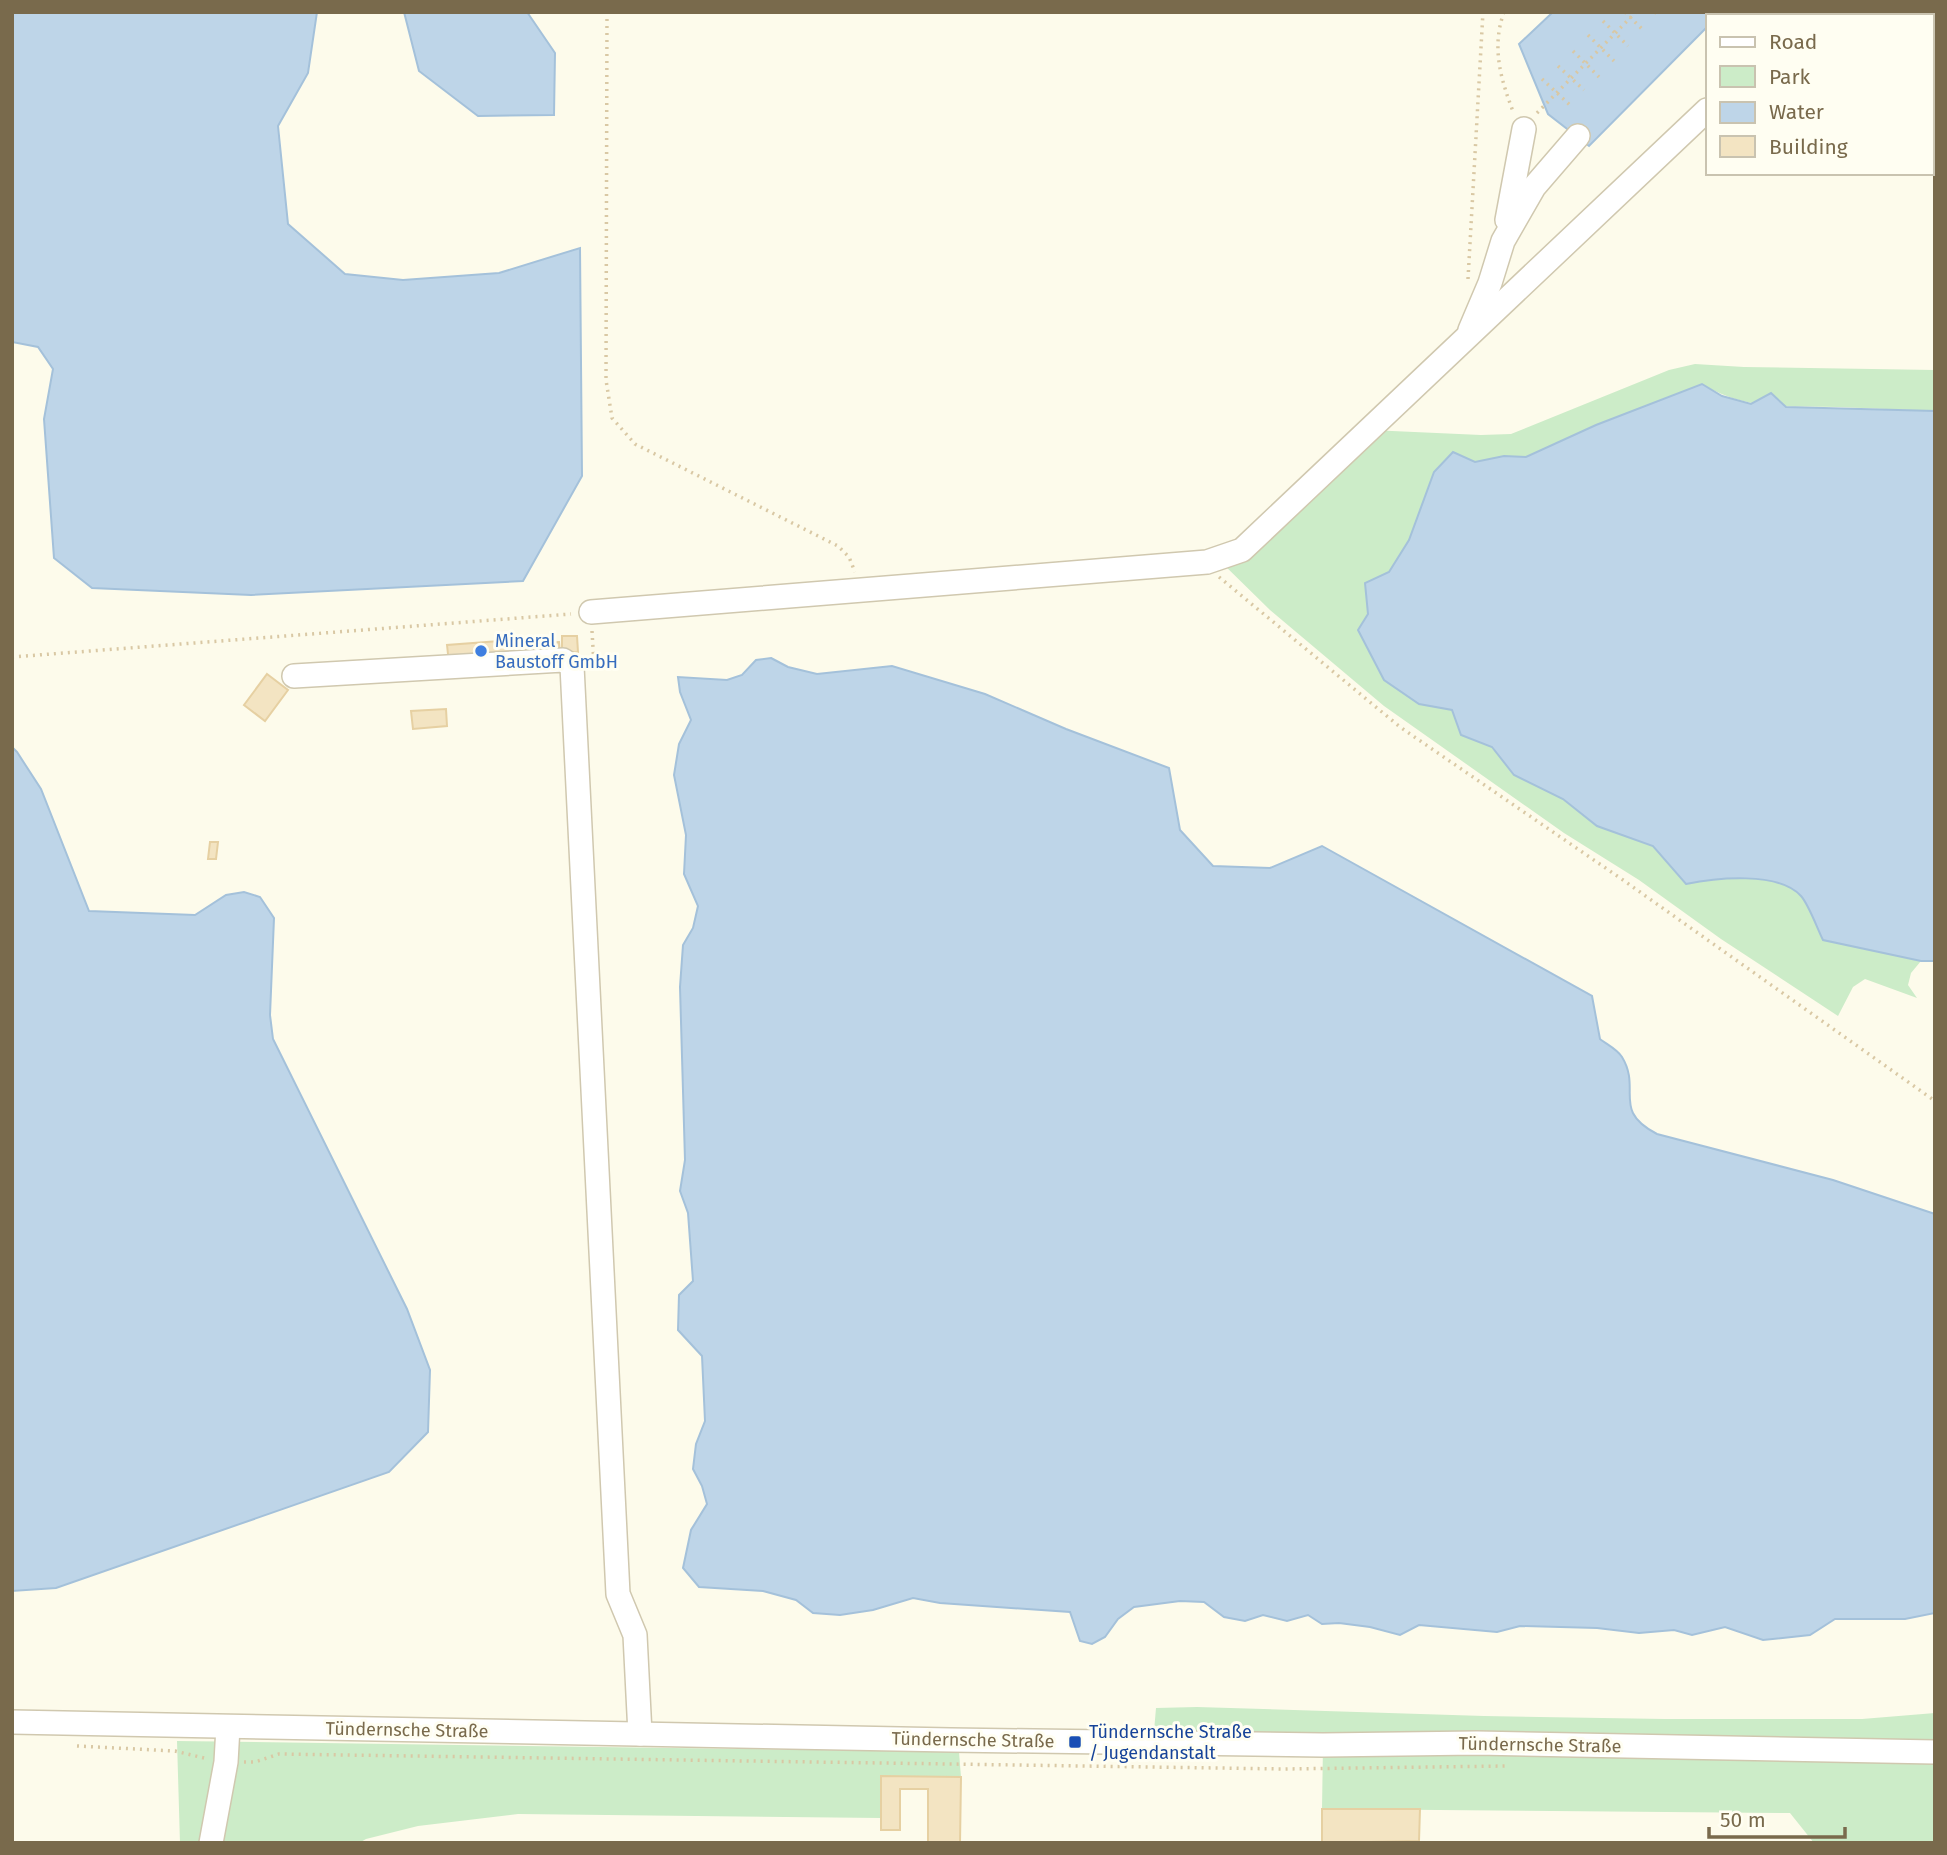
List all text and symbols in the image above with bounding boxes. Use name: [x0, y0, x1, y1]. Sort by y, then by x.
legend: [1706, 14, 1933, 175]
text: Road: [1769, 29, 1817, 55]
text: Park: [1769, 64, 1811, 90]
text: Water: [1769, 99, 1824, 125]
text: Building: [1769, 134, 1848, 160]
place label: Mineral Baustoff GmbH: [495, 630, 618, 673]
marker: Mineral Baustoff GmbH: [473, 643, 489, 659]
street label: Tündernsche Straße: [325, 1718, 489, 1742]
place label: Tündernsche Straße / Jugendanstalt: [1089, 1721, 1252, 1764]
street label: Tündernsche Straße: [891, 1728, 1055, 1752]
street label: Tündernsche Straße: [1458, 1733, 1622, 1757]
marker: Tündernsche Straße / Jugendanstalt: [1067, 1734, 1083, 1750]
scale bar: [1709, 1796, 1846, 1840]
text: 50 m: [1720, 1807, 1766, 1833]

